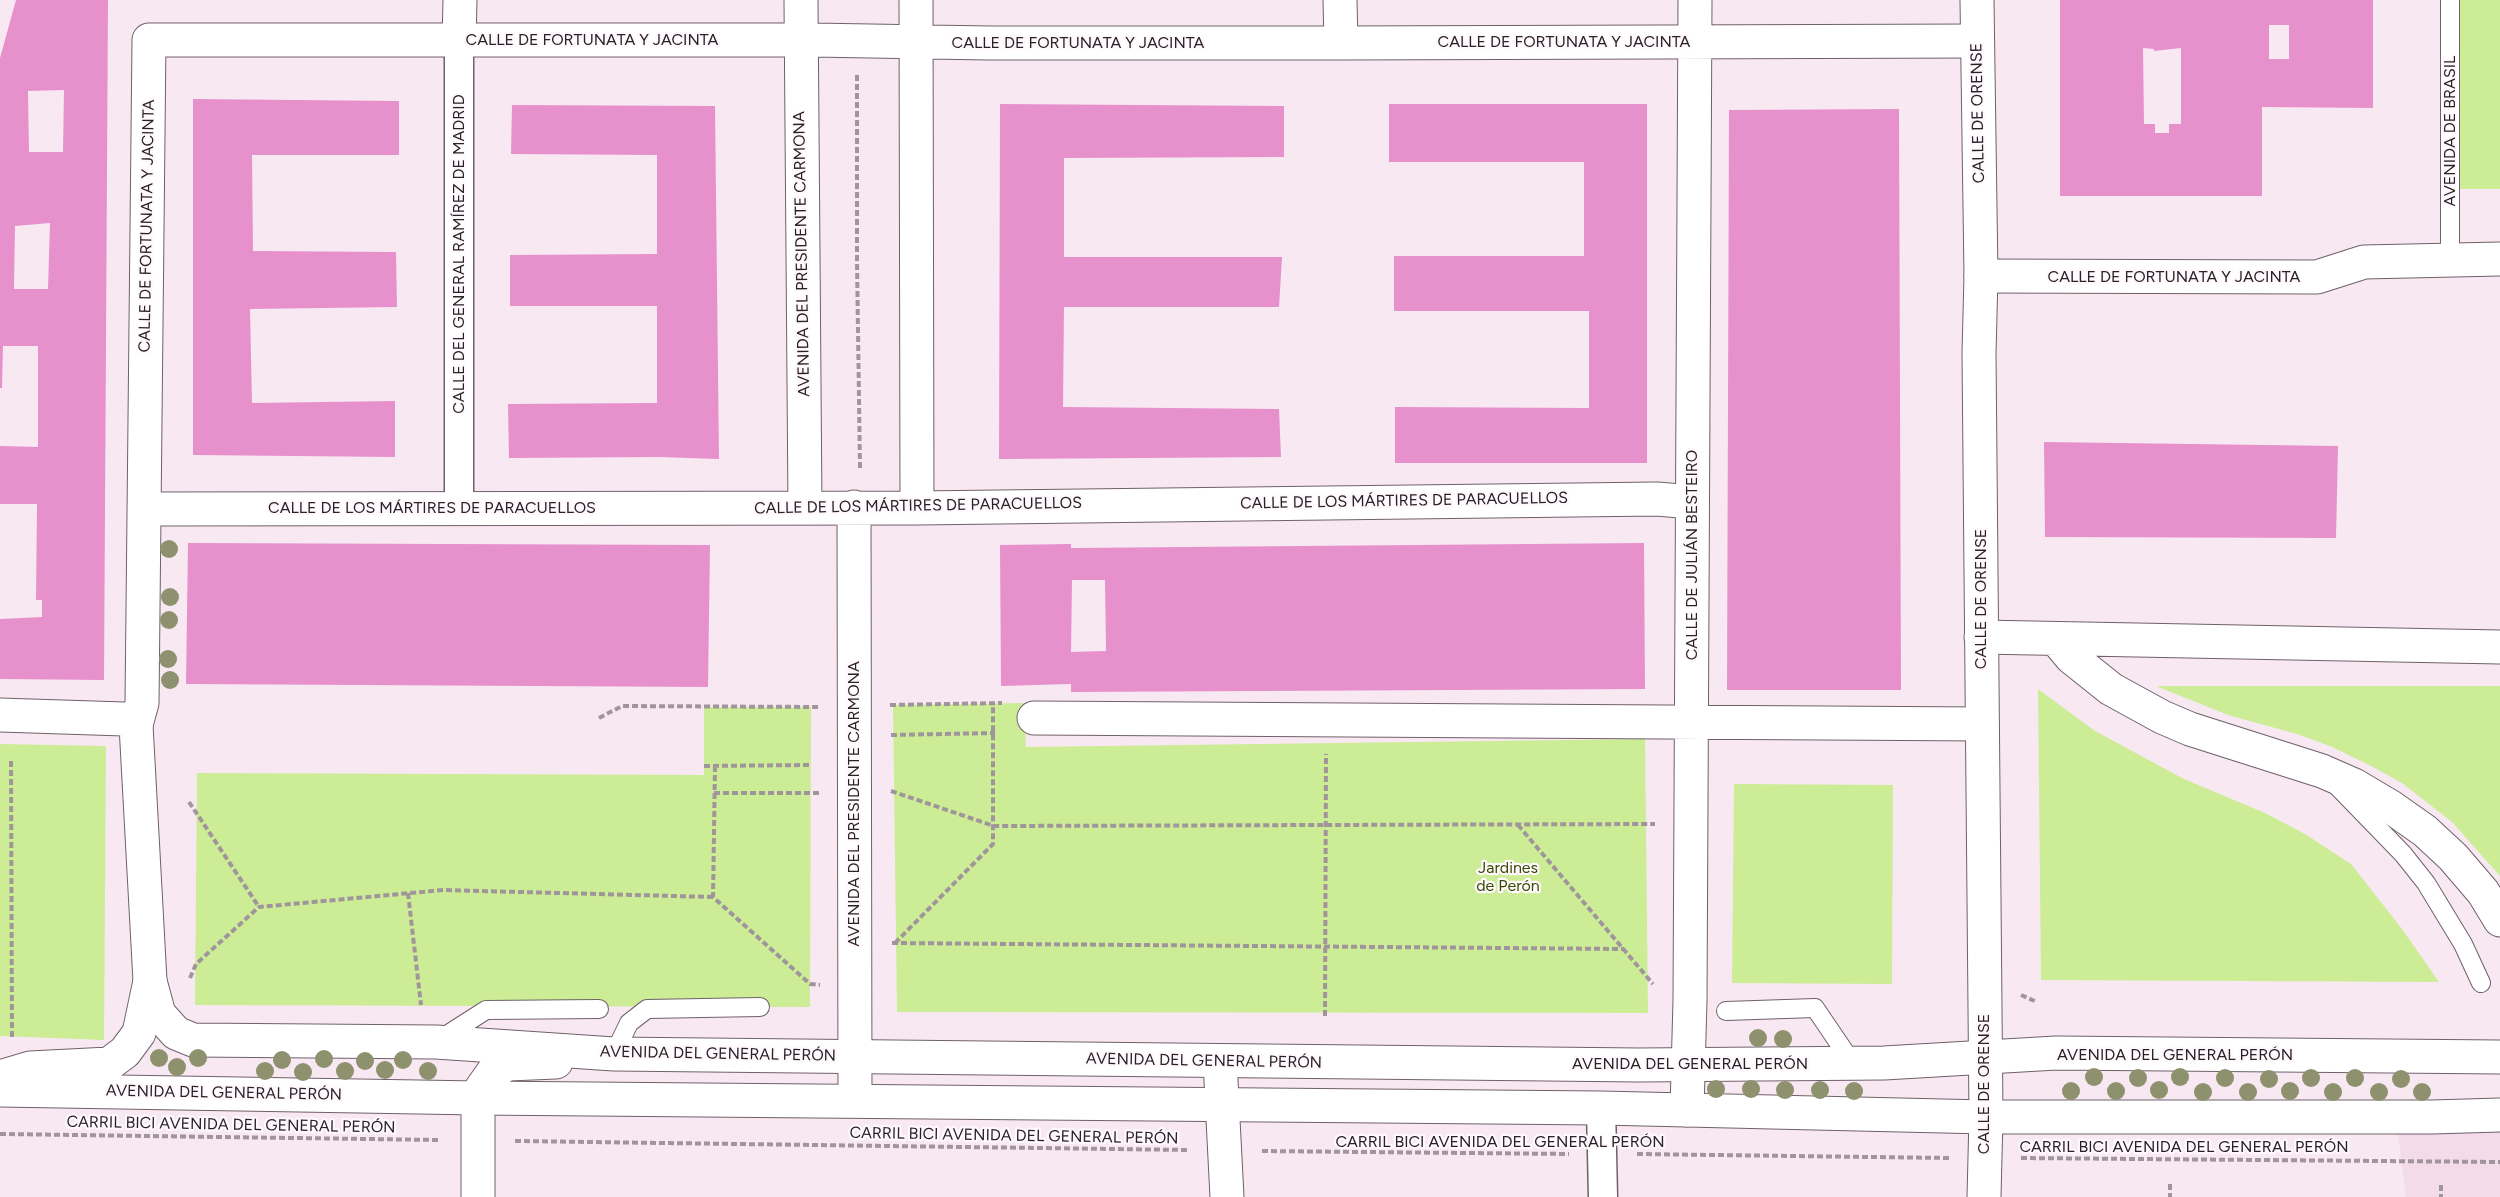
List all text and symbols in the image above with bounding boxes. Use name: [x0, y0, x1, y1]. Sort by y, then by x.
street label: CALLE DE FORTUNATA Y JACINTA: [466, 30, 718, 50]
street label: CALLE DE FORTUNATA Y JACINTA: [1438, 32, 1690, 52]
street label: CALLE DE FORTUNATA Y JACINTA: [952, 33, 1204, 53]
street label: CALLE DE ORENSE: [1967, 43, 1989, 183]
street label: AVENIDA DE BRASIL: [2440, 56, 2460, 206]
street label: CALLE DEL GENERAL RAMÍREZ DE MADRID: [449, 94, 469, 414]
street label: CALLE DE FORTUNATA Y JACINTA: [135, 99, 159, 353]
street label: AVENIDA DEL PRESIDENTE CARMONA: [790, 111, 814, 397]
street label: CALLE DE FORTUNATA Y JACINTA: [2048, 267, 2300, 287]
street label: CALLE DE JULIÁN BESTEIRO: [1682, 450, 1702, 660]
street label: CALLE DE LOS MÁRTIRES DE PARACUELLOS: [1240, 489, 1568, 513]
street label: CALLE DE LOS MÁRTIRES DE PARACUELLOS: [754, 494, 1082, 518]
street label: CALLE DE LOS MÁRTIRES DE PARACUELLOS: [268, 498, 596, 518]
street label: CALLE DE ORENSE: [1971, 529, 1991, 669]
street label: AVENIDA DEL PRESIDENTE CARMONA: [844, 661, 864, 947]
park label: Jardines de Perón: [1476, 858, 1540, 896]
street label: CALLE DE ORENSE: [1974, 1014, 1994, 1154]
street label: AVENIDA DEL GENERAL PERÓN: [600, 1042, 836, 1066]
street label: AVENIDA DEL GENERAL PERÓN: [2057, 1045, 2293, 1065]
street label: AVENIDA DEL GENERAL PERÓN: [1086, 1049, 1322, 1073]
street label: AVENIDA DEL GENERAL PERÓN: [1572, 1054, 1808, 1074]
street label: AVENIDA DEL GENERAL PERÓN: [106, 1081, 342, 1105]
street label: CARRIL BICI AVENIDA DEL GENERAL PERÓN: [66, 1113, 396, 1137]
street label: CARRIL BICI AVENIDA DEL GENERAL PERÓN: [849, 1124, 1179, 1148]
street label: CARRIL BICI AVENIDA DEL GENERAL PERÓN: [1335, 1132, 1665, 1152]
street label: CARRIL BICI AVENIDA DEL GENERAL PERÓN: [2019, 1137, 2349, 1157]

